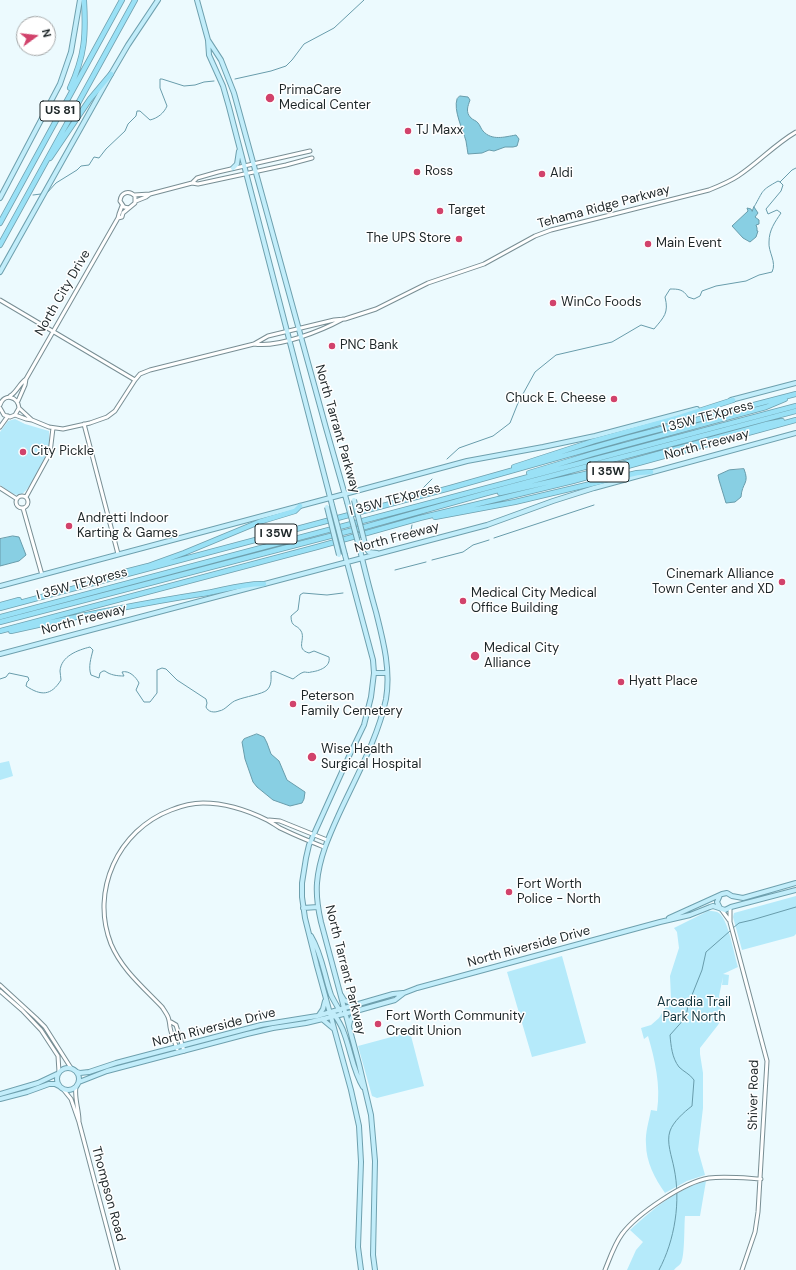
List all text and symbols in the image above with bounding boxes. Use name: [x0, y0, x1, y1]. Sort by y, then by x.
north arrow: [16, 16, 56, 56]
text: N: [39, 27, 54, 39]
place label: PrimaCare Medical Center: [279, 83, 371, 114]
marker: PrimaCare Medical Center: [264, 92, 276, 104]
road number: US 81: [40, 101, 80, 121]
place label: TJ Maxx: [416, 123, 463, 139]
marker: TJ Maxx: [403, 126, 413, 136]
place label: Ross: [425, 164, 453, 180]
place label: Aldi: [550, 166, 573, 182]
marker: Ross: [412, 167, 422, 177]
marker: Aldi: [537, 169, 547, 179]
street label: Tehama Ridge Parkway: [536, 182, 672, 232]
place label: Target: [448, 203, 485, 219]
marker: Target: [435, 206, 445, 216]
place label: The UPS Store: [366, 231, 451, 247]
marker: The UPS Store: [454, 234, 464, 244]
place label: Main Event: [656, 236, 722, 252]
marker: Main Event: [643, 239, 653, 249]
street label: North City Drive: [32, 247, 94, 339]
place label: WinCo Foods: [561, 295, 641, 311]
marker: WinCo Foods: [548, 298, 558, 308]
place label: PNC Bank: [340, 338, 398, 354]
marker: PNC Bank: [327, 341, 337, 351]
street label: North Tarrant Parkway: [311, 363, 363, 495]
place label: Chuck E. Cheese: [505, 391, 606, 407]
marker: Chuck E. Cheese: [609, 394, 619, 404]
street label: I 35W TEXpress: [661, 397, 755, 437]
street label: North Freeway: [663, 426, 751, 464]
place label: City Pickle: [31, 444, 94, 460]
marker: City Pickle: [18, 447, 28, 457]
road number: I 35W: [587, 462, 629, 482]
street label: I 35W TEXpress: [348, 480, 442, 520]
place label: Andretti Indoor Karting & Games: [77, 511, 178, 542]
street label: North Freeway: [353, 519, 441, 557]
marker: Andretti Indoor Karting & Games: [64, 521, 74, 531]
road number: I 35W: [255, 524, 297, 544]
street label: I 35W TEXpress: [35, 564, 129, 604]
place label: Cinemark Alliance Town Center and XD: [652, 567, 774, 598]
marker: Cinemark Alliance Town Center and XD: [777, 577, 787, 587]
place label: Medical City Medical Office Building: [471, 586, 597, 617]
marker: Medical City Medical Office Building: [458, 596, 468, 606]
street label: North Freeway: [40, 601, 128, 639]
place label: Medical City Alliance: [484, 641, 559, 672]
marker: Medical City Alliance: [469, 650, 481, 662]
place label: Hyatt Place: [629, 674, 698, 690]
marker: Hyatt Place: [616, 677, 626, 687]
place label: Peterson Family Cemetery: [301, 689, 403, 720]
marker: Peterson Family Cemetery: [288, 699, 298, 709]
place label: Wise Health Surgical Hospital: [321, 742, 421, 773]
marker: Wise Health Surgical Hospital: [306, 751, 318, 763]
place label: Fort Worth Police - North: [517, 877, 601, 908]
marker: Fort Worth Police - North: [504, 887, 514, 897]
street label: North Tarrant Parkway: [321, 904, 369, 1036]
street label: North Riverside Drive: [466, 923, 592, 971]
park label: Arcadia Trail Park North: [657, 995, 731, 1026]
street label: North Riverside Drive: [151, 1005, 277, 1051]
place label: Fort Worth Community Credit Union: [386, 1009, 525, 1040]
marker: Fort Worth Community Credit Union: [373, 1019, 383, 1029]
street label: Shiver Road: [746, 1060, 762, 1130]
street label: Thompson Road: [88, 1145, 128, 1243]

